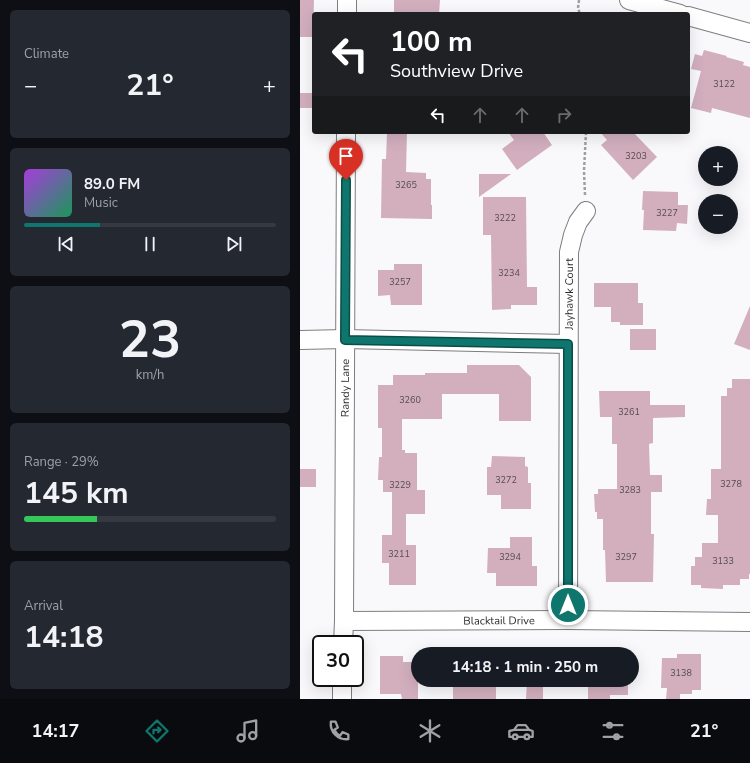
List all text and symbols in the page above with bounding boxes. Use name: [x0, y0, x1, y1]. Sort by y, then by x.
text: 100 m: [390, 23, 473, 61]
icon: left: [324, 28, 376, 80]
text: Climate: [24, 45, 69, 63]
text: Southview Drive: [390, 59, 523, 83]
text: 21°: [126, 65, 174, 106]
text: −: [24, 71, 37, 101]
text: +: [263, 71, 276, 101]
house number: 3122: [713, 78, 735, 90]
icon: left: [427, 104, 449, 126]
icon: ahead: [469, 104, 491, 126]
icon: ahead: [511, 104, 533, 126]
icon: right: [553, 104, 575, 126]
pin: [329, 139, 363, 180]
icon: arrive: [335, 145, 357, 167]
map controls: [698, 146, 738, 234]
button: +: [698, 146, 738, 186]
house number: 3203: [625, 150, 647, 162]
text: 89.0 FM: [84, 174, 140, 194]
house number: 3265: [395, 179, 417, 191]
text: Music: [84, 194, 118, 212]
button: −: [698, 194, 738, 234]
house number: 3227: [656, 207, 678, 219]
house number: 3222: [494, 212, 516, 224]
icon: previous: [55, 233, 77, 255]
icon: pause: [139, 233, 161, 255]
icon: next: [223, 233, 245, 255]
street label: Jayhawk Court: [562, 258, 577, 331]
house number: 3234: [498, 267, 520, 279]
house number: 3257: [389, 276, 411, 288]
text: 23: [119, 304, 181, 375]
street label: Randy Lane: [338, 359, 353, 417]
text: km/h: [136, 366, 164, 384]
house number: 3260: [399, 394, 421, 406]
house number: 3261: [618, 406, 640, 418]
text: Range · 29%: [24, 453, 99, 471]
text: 145 km: [24, 473, 129, 514]
house number: 3272: [495, 474, 517, 486]
house number: 3278: [720, 478, 742, 490]
house number: 3229: [389, 479, 411, 491]
house number: 3283: [619, 484, 641, 496]
house number: 3211: [388, 548, 410, 560]
house number: 3294: [499, 551, 521, 563]
house number: 3297: [615, 551, 637, 563]
house number: 3133: [712, 555, 734, 567]
position arrow: [547, 584, 589, 626]
text: Arrival: [24, 597, 63, 615]
street label: Blacktail Drive: [463, 613, 535, 628]
text: 14:18: [24, 617, 103, 658]
speed limit sign: 30: [312, 635, 364, 687]
text: 14:18 · 1 min · 250 m: [452, 657, 598, 677]
house number: 3138: [670, 667, 692, 679]
icon: directions: [143, 717, 171, 745]
icon: music: [234, 717, 262, 745]
icon: phone: [325, 717, 353, 745]
icon: climate: [416, 717, 444, 745]
icon: car: [507, 717, 535, 745]
icon: filters: [599, 717, 627, 745]
text: 14:17: [32, 719, 79, 743]
text: 21°: [690, 719, 718, 743]

